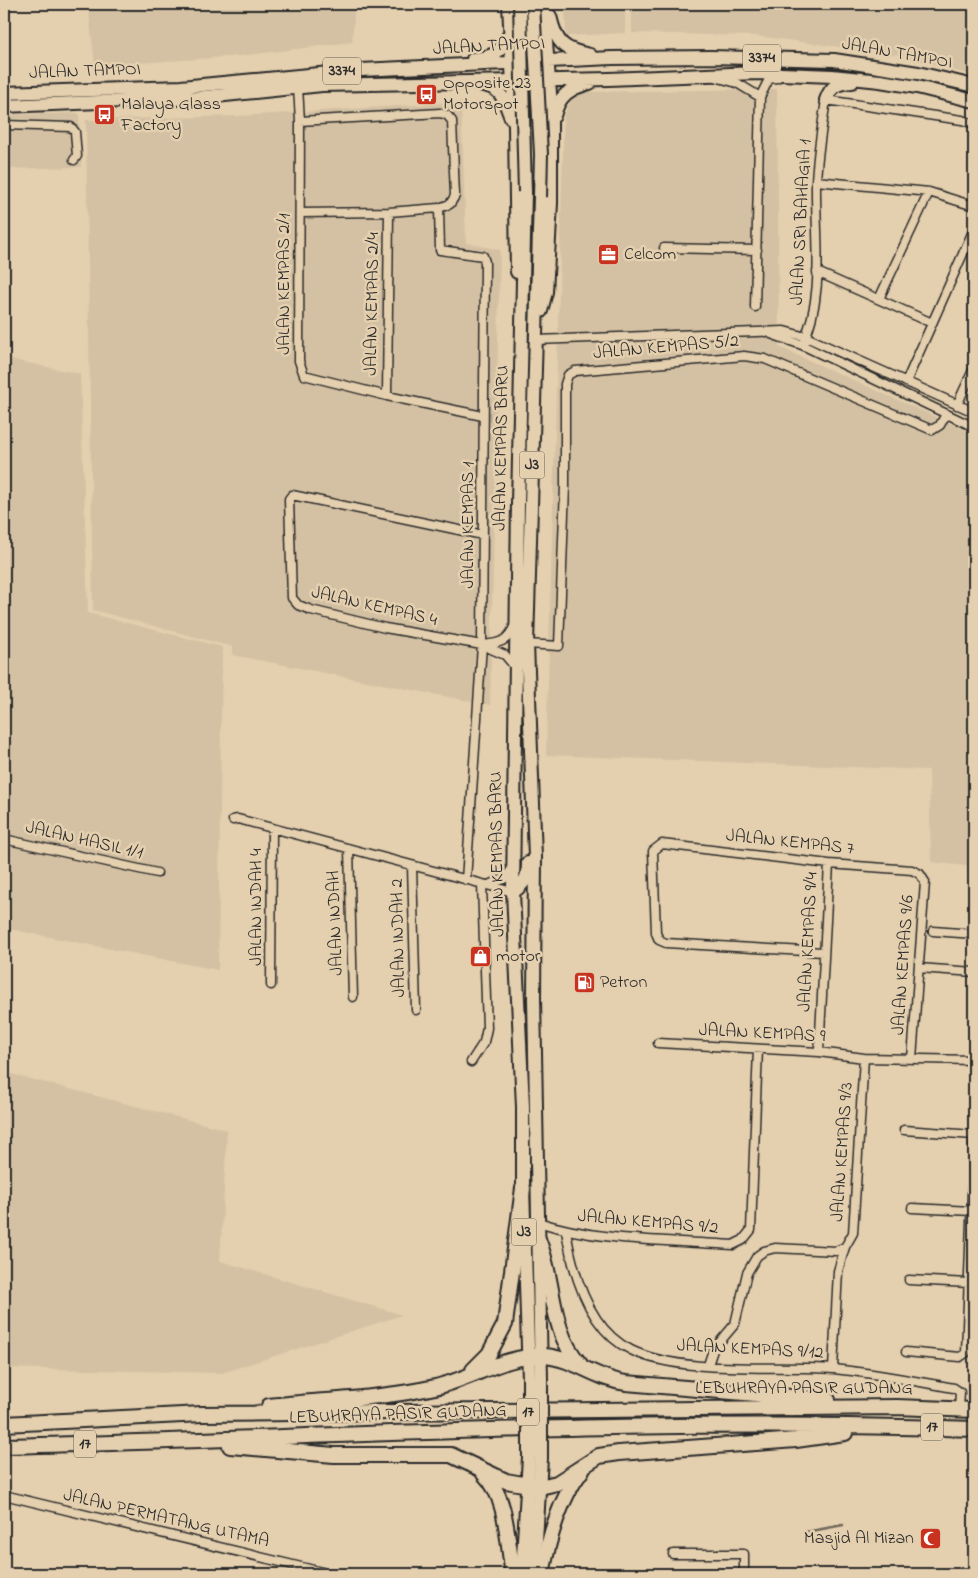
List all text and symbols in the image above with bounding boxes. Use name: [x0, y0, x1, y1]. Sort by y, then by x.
street label: JALAN TAMPOI: [432, 31, 546, 63]
street label: JALAN TAMPOI: [840, 31, 954, 77]
road number: 3374: [743, 44, 781, 72]
street label: JALAN TAMPOI: [29, 57, 141, 87]
road number: 3374: [323, 58, 361, 84]
place label: Opposite 23 Motorspot: [443, 71, 531, 118]
bus stop icon: Opposite 23 Motorspot: [415, 82, 439, 106]
place label: Malaya Glass Factory: [120, 92, 221, 139]
bus stop icon: Malaya Glass Factory: [93, 103, 117, 127]
street label: JALAN SRI BAHAGIA 1: [785, 138, 819, 306]
street label: JALAN KEMPAS 2/1: [272, 213, 298, 355]
street label: JALAN KEMPAS 2/4: [359, 232, 387, 376]
place label: Celcom: [624, 242, 676, 268]
office icon: Celcom: [596, 243, 620, 267]
street label: JALAN KEMPAS 5/2: [592, 329, 740, 367]
street label: JALAN KEMPAS BARU: [488, 365, 516, 531]
road number: J3: [520, 452, 544, 478]
street label: JALAN KEMPAS 1: [456, 461, 482, 589]
street label: JALAN KEMPAS 4: [308, 580, 440, 634]
street label: JALAN KEMPAS BARU: [484, 771, 512, 937]
street label: JALAN HASIL 1/1: [23, 815, 146, 867]
street label: JALAN KEMPAS 7: [725, 823, 856, 863]
street label: JALAN INDAH 4: [244, 848, 270, 966]
street label: JALAN INDAH: [321, 870, 351, 976]
street label: JALAN KEMPAS 9/4: [792, 871, 826, 1012]
street label: JALAN INDAH 2: [385, 878, 413, 998]
street label: JALAN KEMPAS 9/6: [886, 894, 922, 1036]
place label: motor: [496, 944, 541, 970]
shop icon: motor: [468, 945, 492, 969]
place label: Petron: [600, 970, 647, 996]
fuel station icon: Petron: [572, 971, 596, 995]
street label: JALAN KEMPAS 9: [698, 1018, 827, 1050]
street label: JALAN KEMPAS 9/3: [825, 1081, 861, 1223]
street label: JALAN KEMPAS 9/2: [577, 1204, 720, 1242]
road number: J3: [512, 1218, 536, 1246]
street label: JALAN KEMPAS 9/12: [676, 1333, 824, 1367]
street label: LEBUHRAYA PASIR GUDANG: [695, 1376, 913, 1402]
street label: LEBUHRAYA PASIR GUDANG: [289, 1398, 507, 1432]
road number: 17: [517, 1398, 539, 1425]
road number: 17: [921, 1414, 943, 1440]
road number: 17: [74, 1430, 96, 1458]
street label: JALAN PERMATANG UTAMA: [60, 1483, 272, 1555]
place label: Masjid Al Mizan: [804, 1526, 914, 1552]
mosque icon: Masjid Al Mizan: [918, 1527, 942, 1551]

